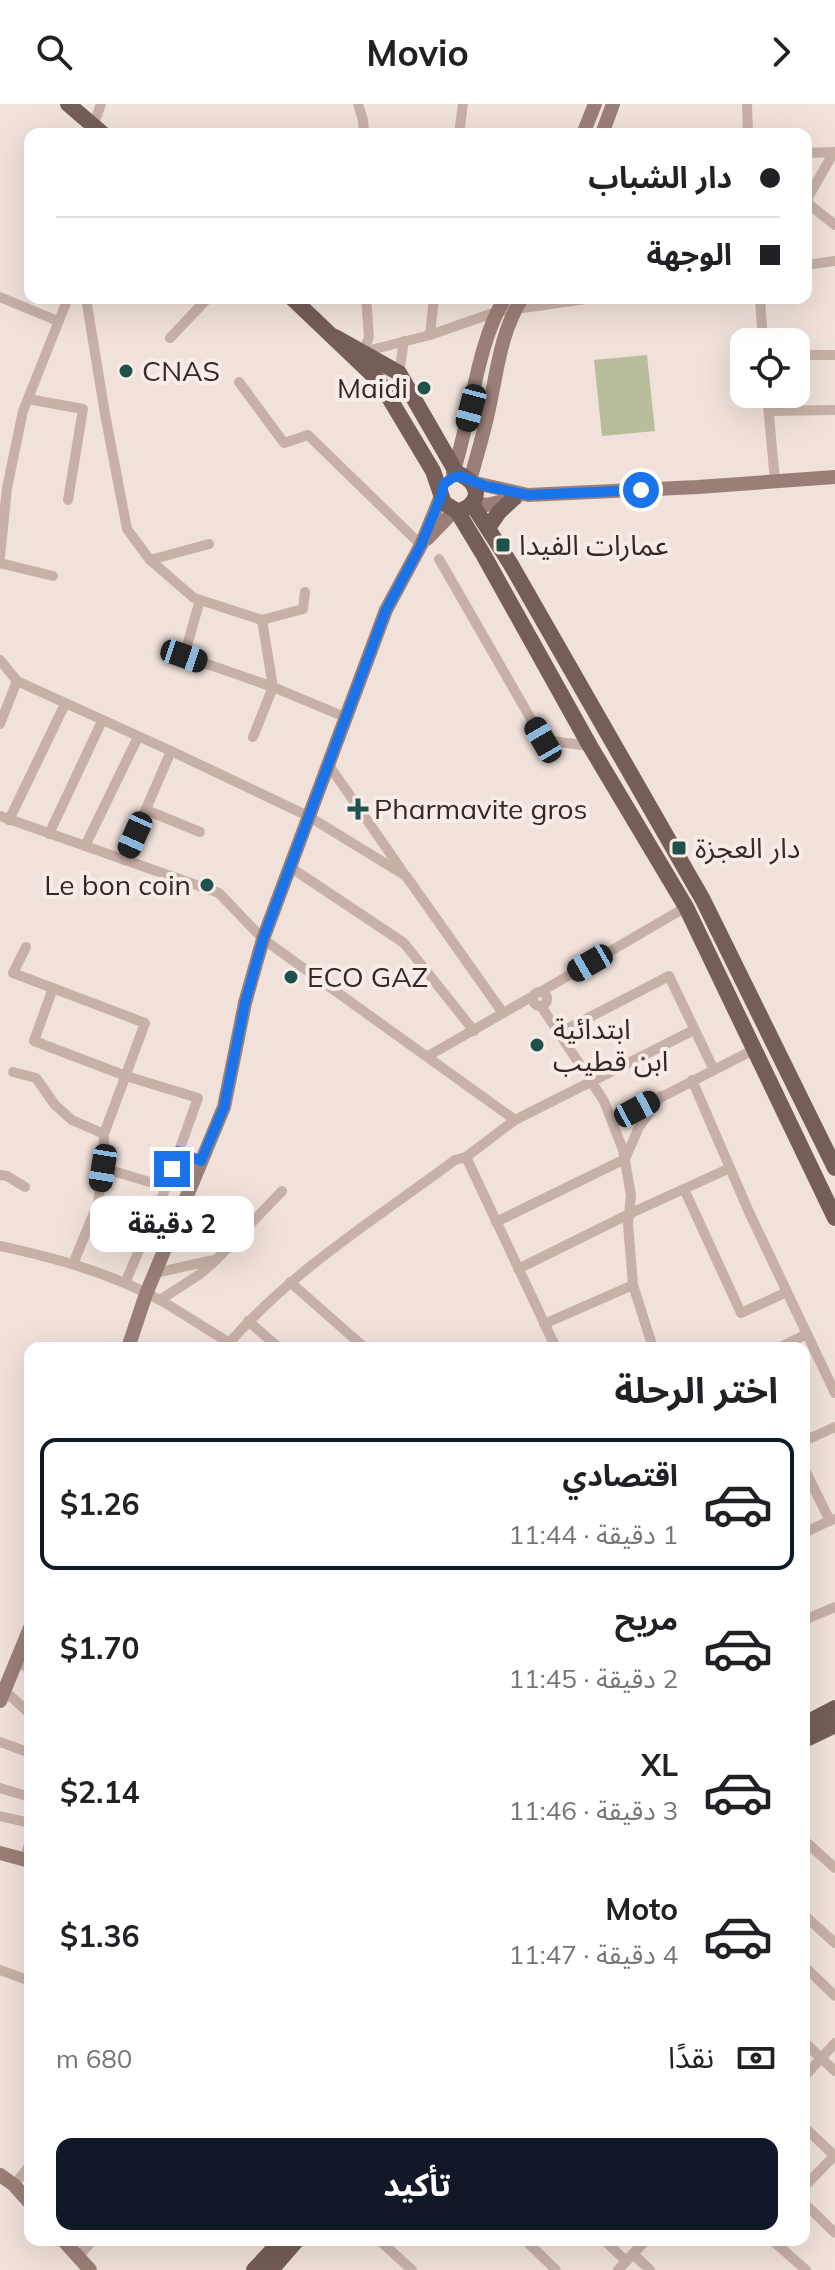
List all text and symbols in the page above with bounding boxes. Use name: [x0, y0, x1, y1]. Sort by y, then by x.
icon: search: [32, 30, 76, 74]
text: Movio: [366, 30, 469, 75]
icon: forward: [759, 30, 803, 74]
text: دار الشباب: [588, 158, 732, 196]
text: الوجهة: [647, 235, 732, 273]
map controls: [730, 328, 810, 408]
button: locate: [730, 328, 810, 408]
place label: CNAS: [142, 353, 220, 388]
marker: CNAS: [117, 362, 135, 380]
place label: Maidi: [337, 370, 408, 405]
marker: Maidi: [415, 379, 433, 397]
car: [453, 382, 489, 434]
route start: [623, 472, 659, 508]
place label: عمارات الفيدا: [519, 527, 669, 562]
marker: عمارات الفيدا: [494, 536, 512, 554]
car: [157, 637, 211, 675]
car: [521, 713, 565, 767]
place label: Pharmavite gros: [374, 791, 587, 826]
marker: Pharmavite gros: [349, 800, 367, 818]
car: [114, 808, 156, 862]
place label: دار العجزة: [695, 830, 800, 865]
marker: دار العجزة: [670, 839, 688, 857]
place label: Le bon coin: [44, 867, 191, 902]
marker: Le bon coin: [198, 876, 216, 894]
car: [563, 941, 617, 985]
place label: ECO GAZ: [307, 959, 428, 994]
marker: ECO GAZ: [282, 968, 300, 986]
place label: ابتدائية ابن قطيب: [553, 1011, 668, 1078]
marker: ابتدائية ابن قطيب: [528, 1036, 546, 1054]
car: [610, 1087, 664, 1131]
car: [87, 1142, 119, 1194]
route end: [154, 1151, 190, 1187]
callout: 2 دقيقة: [90, 1197, 254, 1253]
text: 2 دقيقة: [128, 1207, 216, 1240]
text: اختر الرحلة: [614, 1367, 778, 1412]
text: اقتصادي: [563, 1456, 678, 1494]
icon: car: [702, 1468, 774, 1540]
text: $1.26: [60, 1485, 139, 1523]
text: 1 دقيقة · 11:44: [508, 1518, 678, 1551]
text: مريح: [615, 1600, 678, 1638]
icon: car: [702, 1612, 774, 1684]
text: $1.70: [60, 1629, 139, 1667]
text: 2 دقيقة · 11:45: [508, 1662, 678, 1695]
text: XL: [641, 1746, 678, 1784]
icon: car: [702, 1756, 774, 1828]
text: $2.14: [60, 1773, 139, 1811]
text: 3 دقيقة · 11:46: [508, 1794, 678, 1827]
text: Moto: [605, 1890, 678, 1928]
icon: car: [702, 1900, 774, 1972]
text: $1.36: [60, 1917, 139, 1955]
text: 4 دقيقة · 11:47: [508, 1938, 678, 1971]
icon: cash: [734, 2036, 778, 2080]
text: نقدًا: [668, 2038, 714, 2076]
text: 680 m: [56, 2042, 132, 2075]
button: تأكيد: [56, 2138, 778, 2230]

